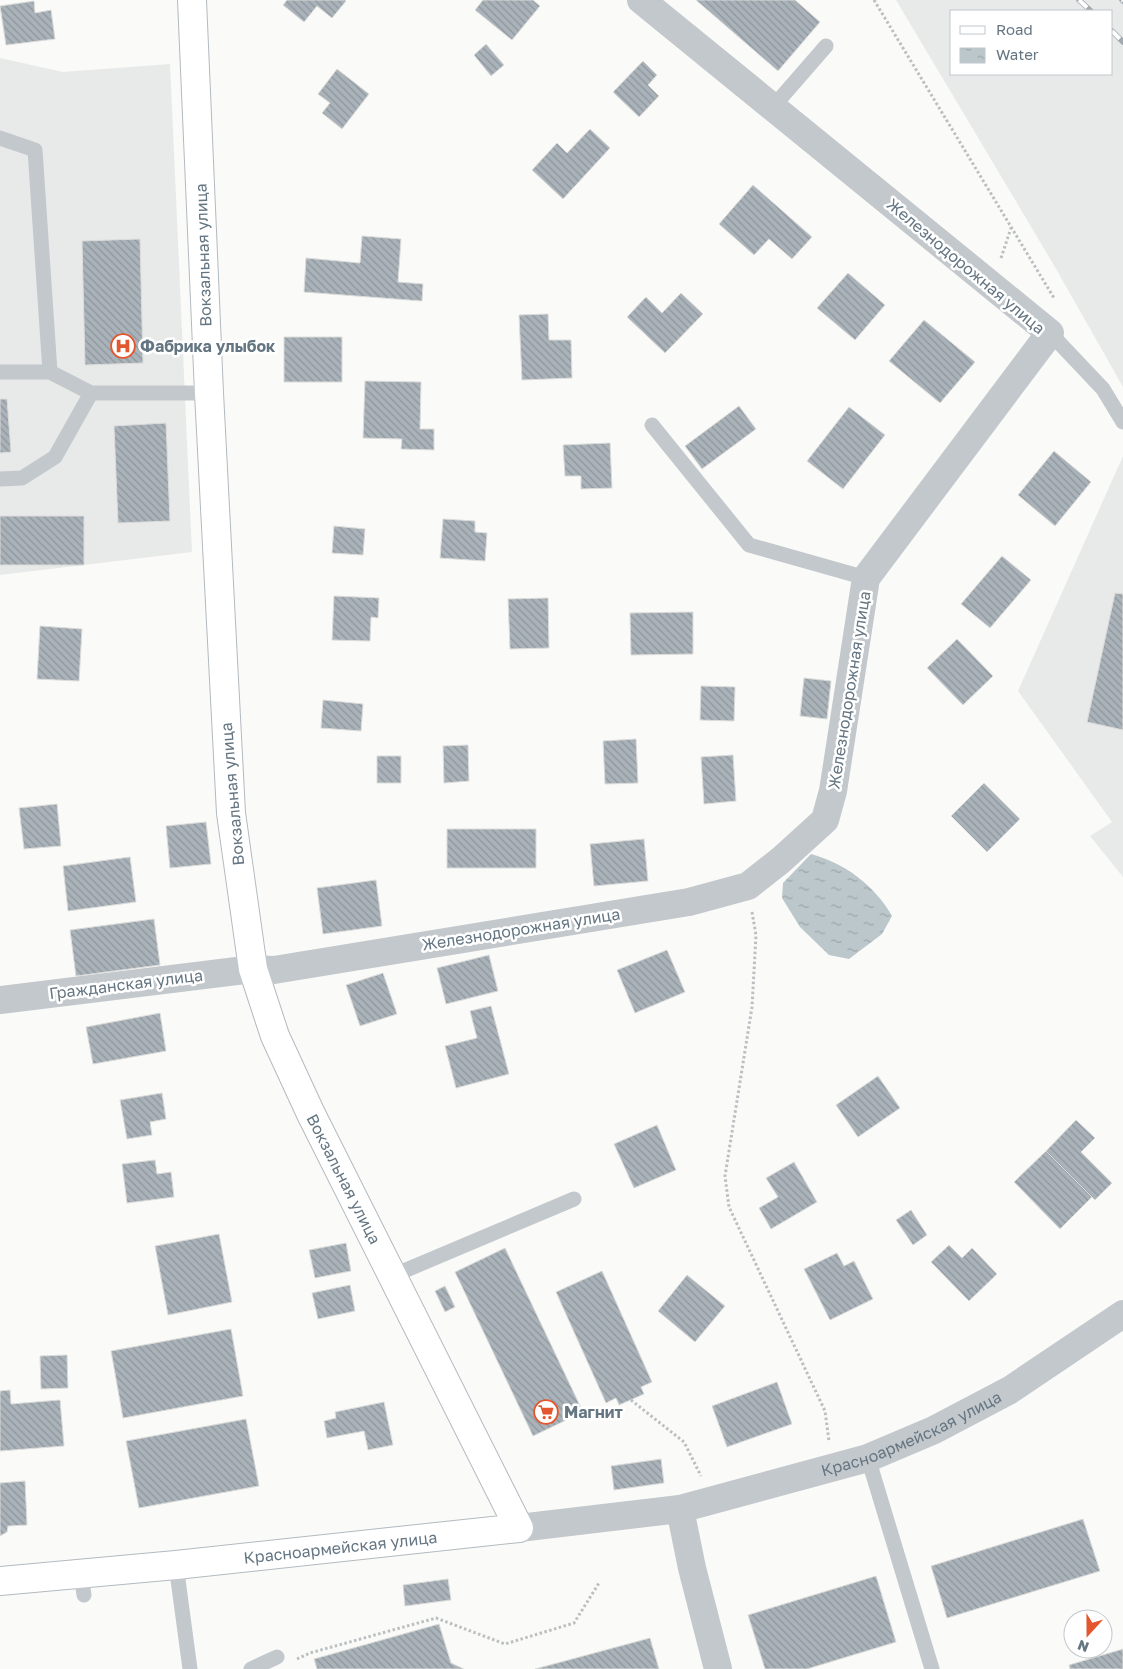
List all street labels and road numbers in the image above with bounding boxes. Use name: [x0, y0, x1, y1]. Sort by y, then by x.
street label: Вокзальная улица: [191, 183, 215, 327]
street label: Железнодорожная улица: [883, 194, 1049, 338]
street label: Железнодорожная улица: [823, 589, 875, 791]
street label: Вокзальная улица: [216, 722, 248, 866]
street label: Железнодорожная улица: [420, 903, 622, 955]
street label: Гражданская улица: [48, 965, 204, 1003]
street label: Вокзальная улица: [303, 1111, 385, 1247]
street label: Красноармейская улица: [819, 1386, 1005, 1480]
street label: Красноармейская улица: [243, 1527, 438, 1568]

